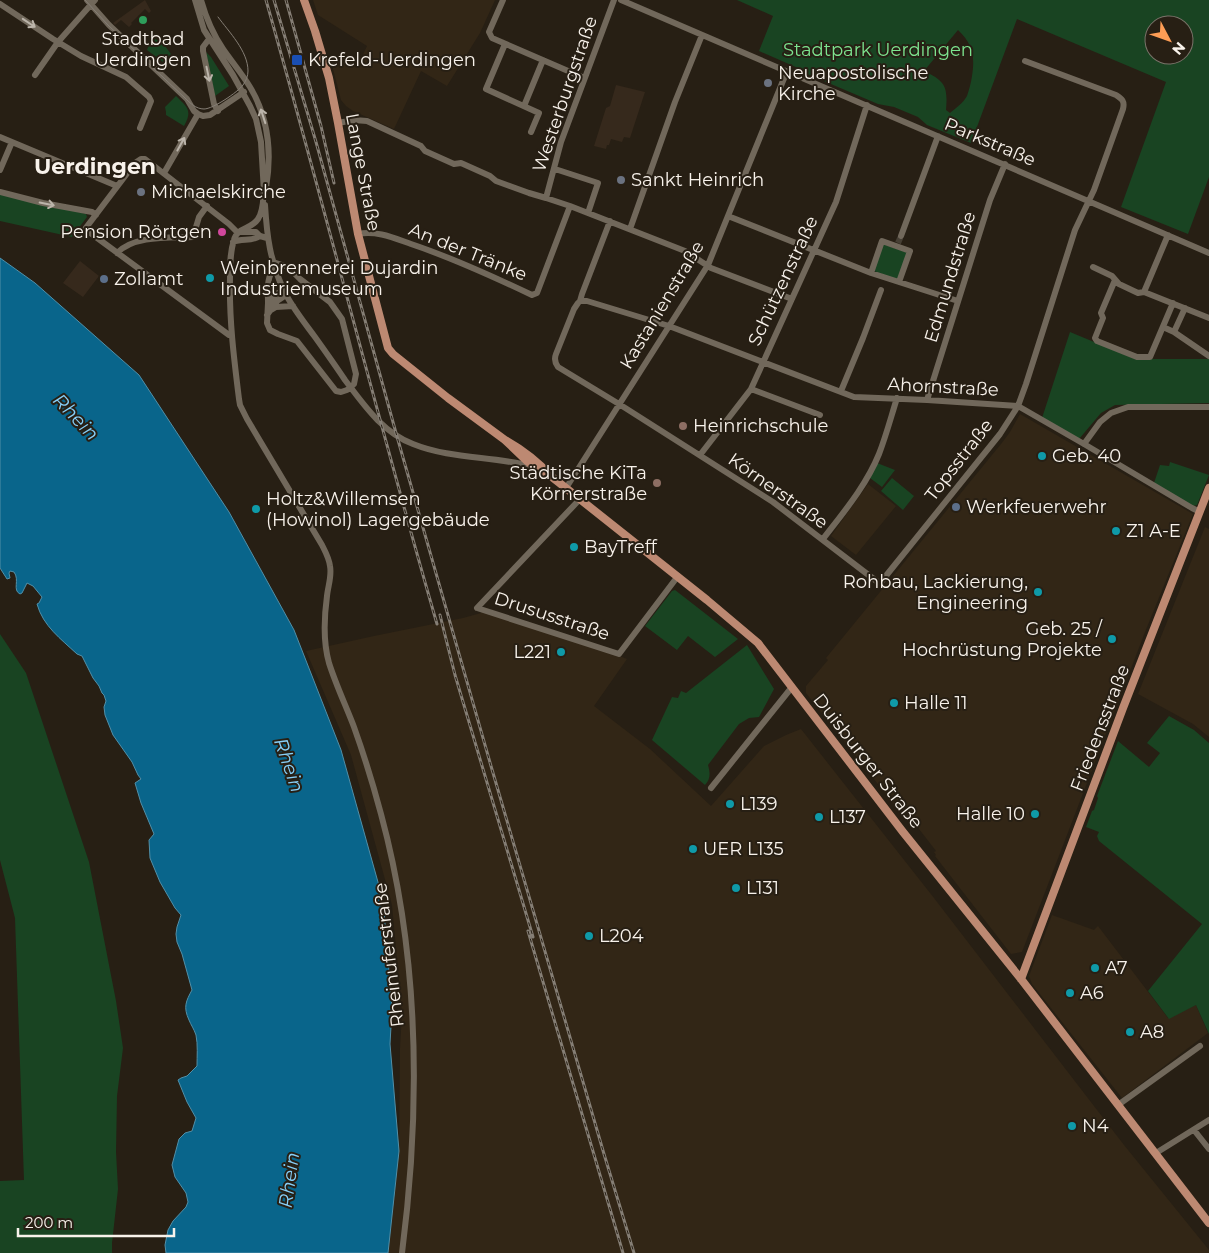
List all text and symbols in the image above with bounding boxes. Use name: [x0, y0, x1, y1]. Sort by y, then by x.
street label: Westerburgstraße: [528, 13, 602, 175]
marker: Stadtbad Uerdingen: [137, 14, 149, 26]
north arrow: [1144, 15, 1194, 65]
one-way arrow: [22, 18, 36, 28]
place label: Stadtbad Uerdingen: [95, 28, 191, 71]
text: N: [1168, 38, 1189, 59]
park label: Stadtpark Uerdingen: [783, 39, 973, 61]
place label: Krefeld-Uerdingen: [308, 49, 476, 71]
marker: Krefeld-Uerdingen: [290, 53, 304, 67]
place label: Neuapostolische Kirche: [778, 62, 928, 105]
one-way arrow: [203, 66, 213, 82]
marker: Neuapostolische Kirche: [762, 77, 774, 89]
one-way arrow: [257, 108, 267, 124]
street label: Lange Straße: [341, 111, 385, 233]
street label: Parkstraße: [941, 113, 1039, 171]
one-way arrow: [177, 137, 187, 152]
district label: Uerdingen: [34, 153, 156, 180]
place label: Sankt Heinrich: [631, 169, 764, 191]
marker: Sankt Heinrich: [615, 174, 627, 186]
place label: Michaelskirche: [151, 181, 286, 203]
marker: Michaelskirche: [135, 186, 147, 198]
one-way arrow: [39, 200, 55, 209]
street label: Edmundstraße: [920, 209, 980, 345]
street label: Schützenstraße: [743, 212, 823, 349]
street label: An der Tränke: [406, 218, 530, 286]
place label: Pension Rörtgen: [60, 221, 212, 243]
marker: Pension Rörtgen: [216, 226, 228, 238]
street label: Kastanienstraße: [615, 237, 709, 373]
place label: Weinbrennerei Dujardin Industriemuseum: [220, 257, 438, 300]
place label: Zollamt: [114, 268, 183, 290]
marker: Weinbrennerei Dujardin Industriemuseum: [204, 272, 216, 284]
marker: Zollamt: [98, 273, 110, 285]
street label: Ahornstraße: [887, 373, 999, 401]
water label: Rhein: [48, 389, 104, 445]
place label: Heinrichschule: [693, 415, 828, 437]
street label: Topsstraße: [920, 415, 998, 505]
marker: Heinrichschule: [677, 420, 689, 432]
place label: Geb. 40: [1052, 445, 1121, 467]
street label: Körnerstraße: [724, 448, 832, 534]
marker: Geb. 40: [1036, 450, 1048, 462]
place label: Städtische KiTa Körnerstraße: [510, 462, 647, 505]
marker: Städtische KiTa Körnerstraße: [651, 477, 663, 489]
place label: Holtz&Willemsen (Howinol) Lagergebäude: [266, 488, 490, 531]
place label: Werkfeuerwehr: [966, 496, 1107, 518]
marker: Werkfeuerwehr: [950, 501, 962, 513]
marker: Holtz&Willemsen (Howinol) Lagergebäude: [250, 503, 262, 515]
place label: Z1 A-E: [1126, 520, 1181, 542]
marker: Z1 A-E: [1110, 525, 1122, 537]
place label: BayTreff: [584, 536, 658, 558]
marker: BayTreff: [568, 541, 580, 553]
place label: Rohbau, Lackierung, Engineering: [843, 571, 1028, 614]
marker: Rohbau, Lackierung, Engineering: [1032, 586, 1044, 598]
street label: Drususstraße: [492, 587, 613, 645]
place label: Geb. 25 / Hochrüstung Projekte: [902, 618, 1103, 661]
marker: Geb. 25 / Hochrüstung Projekte: [1106, 633, 1118, 645]
place label: L221: [513, 641, 551, 663]
marker: L221: [555, 646, 567, 658]
street label: Friedensstraße: [1066, 661, 1134, 795]
street label: Duisburger Straße: [808, 689, 928, 833]
place label: Halle 11: [904, 692, 968, 714]
marker: Halle 11: [888, 697, 900, 709]
water label: Rhein: [269, 735, 309, 795]
place label: L139: [740, 793, 778, 815]
marker: L139: [724, 798, 736, 810]
place label: Halle 10: [956, 803, 1025, 825]
place label: L137: [829, 806, 866, 828]
marker: Halle 10: [1029, 808, 1041, 820]
marker: L137: [813, 811, 825, 823]
place label: UER L135: [703, 838, 784, 860]
marker: UER L135: [687, 843, 699, 855]
place label: L131: [746, 877, 779, 899]
street label: Rheinuferstraße: [369, 881, 409, 1028]
marker: L131: [730, 882, 742, 894]
place label: L204: [599, 925, 644, 947]
marker: L204: [583, 930, 595, 942]
place label: A7: [1105, 957, 1128, 979]
marker: A7: [1089, 962, 1101, 974]
place label: A6: [1080, 982, 1104, 1004]
marker: A6: [1064, 987, 1076, 999]
place label: A8: [1140, 1021, 1164, 1043]
marker: A8: [1124, 1026, 1136, 1038]
place label: N4: [1082, 1115, 1109, 1137]
marker: N4: [1066, 1120, 1078, 1132]
water label: Rhein: [274, 1151, 304, 1209]
scale bar: [18, 1206, 174, 1238]
text: 200 m: [25, 1213, 73, 1232]

